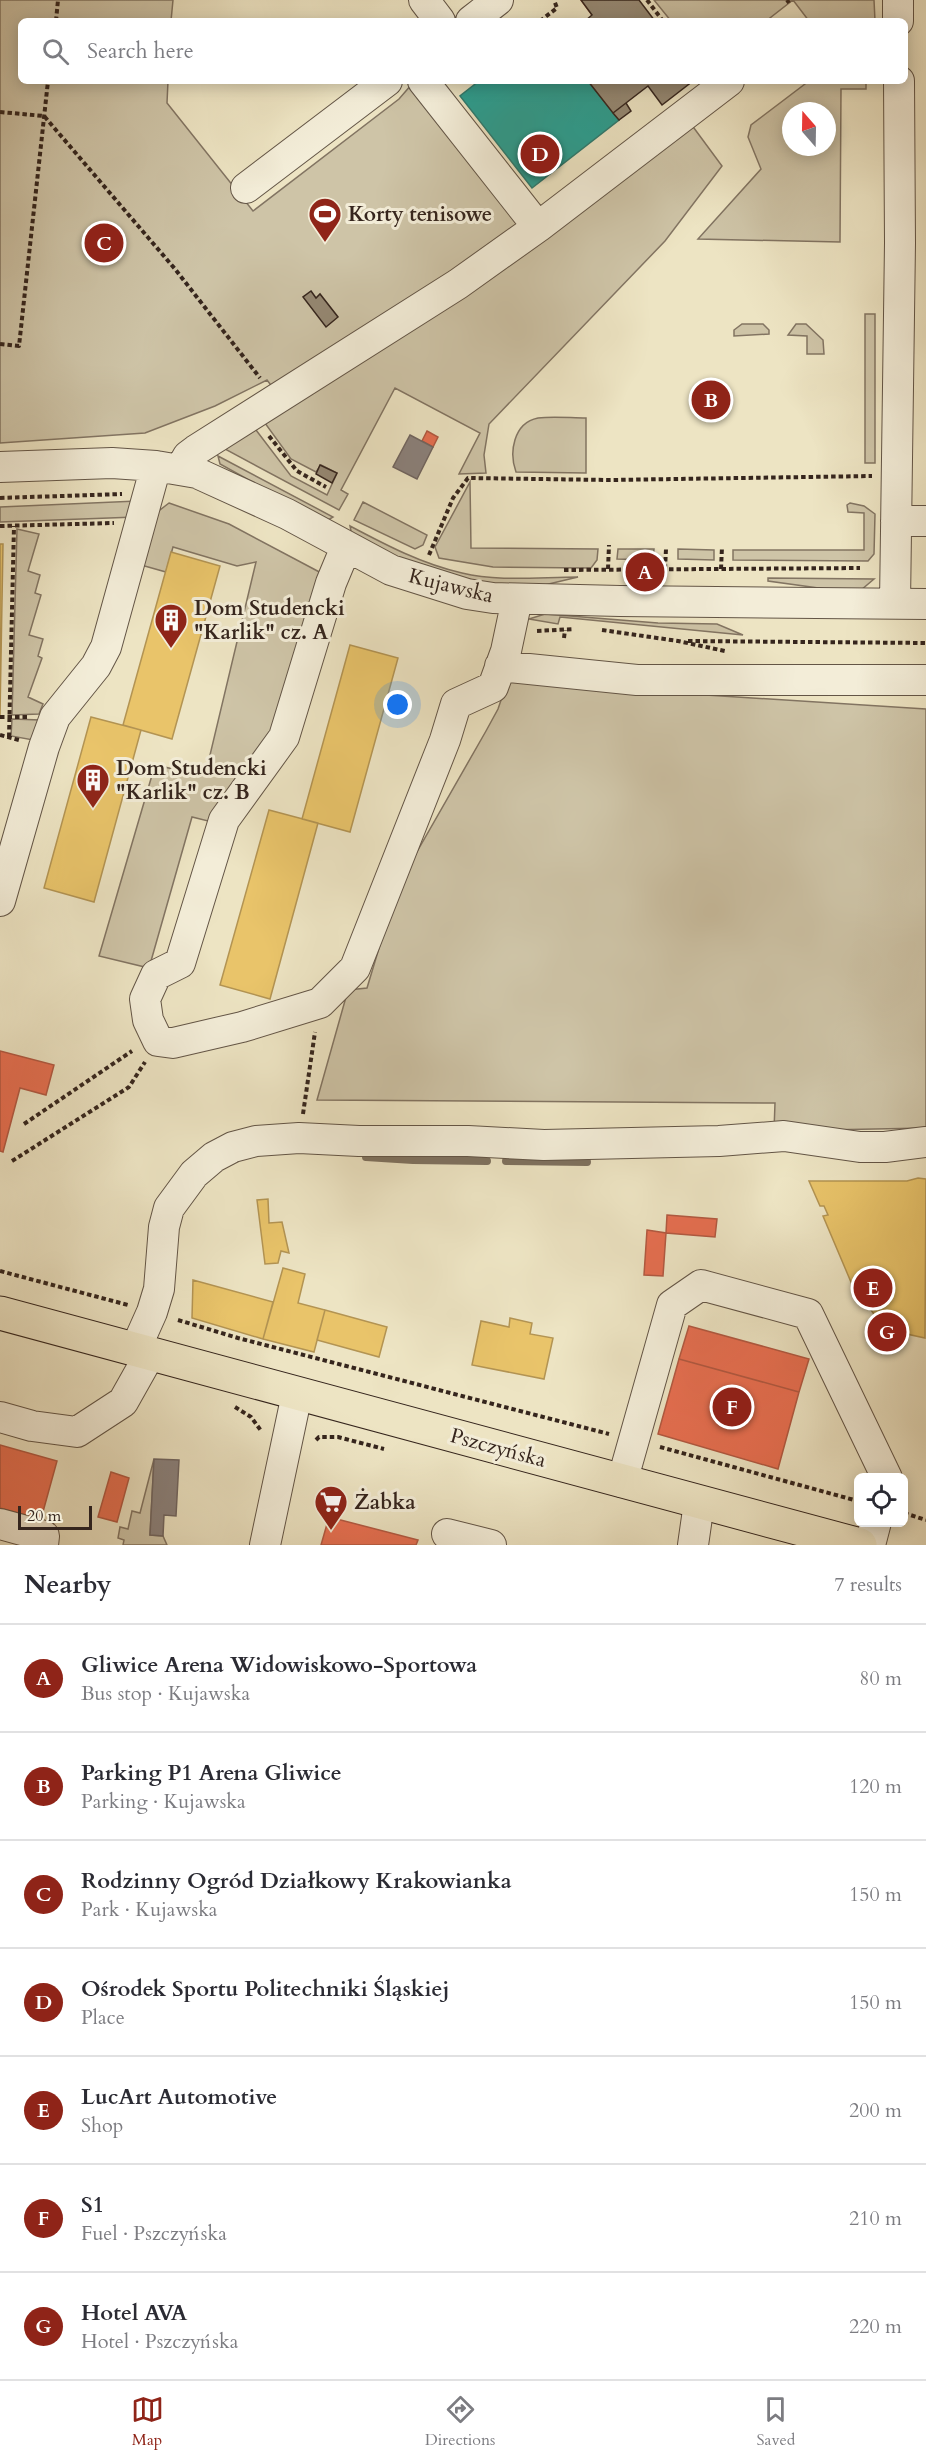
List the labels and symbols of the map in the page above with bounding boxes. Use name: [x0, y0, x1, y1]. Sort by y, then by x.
north arrow: [782, 102, 836, 156]
pin: D: [520, 132, 560, 176]
sports icon: Korty tenisowe: [307, 196, 343, 243]
place label: Korty tenisowe: [348, 200, 492, 229]
pin: C: [84, 220, 124, 266]
pin: B: [692, 378, 730, 422]
pin: A: [626, 550, 664, 594]
street label: Kujawska: [406, 561, 496, 611]
place label: Dom Studencki "Karlik" cz. A: [194, 594, 345, 647]
building icon: Dom Studencki "Karlik" cz. A: [153, 602, 189, 649]
your location: [383, 690, 412, 719]
place label: Dom Studencki "Karlik" cz. B: [116, 754, 267, 807]
building icon: Dom Studencki "Karlik" cz. B: [75, 762, 111, 809]
pin: E: [854, 1266, 892, 1310]
pin: G: [868, 1310, 906, 1354]
pin: F: [712, 1384, 752, 1430]
street label: Pszczyńska: [447, 1421, 549, 1475]
supermarket icon: Żabka: [313, 1484, 349, 1531]
place label: Żabka: [354, 1488, 416, 1517]
scale bar: [18, 1503, 92, 1530]

